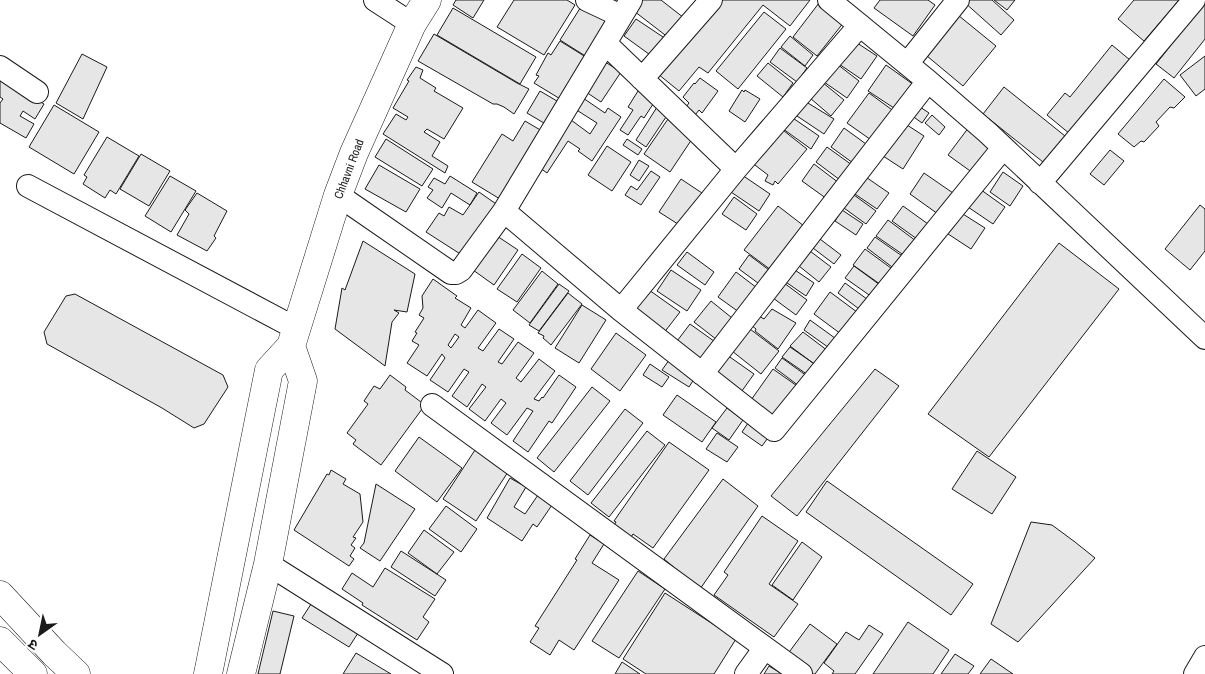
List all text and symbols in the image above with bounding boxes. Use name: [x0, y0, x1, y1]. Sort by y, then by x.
street label: Chhavni Road: [330, 137, 368, 201]
north arrow: [15, 609, 65, 659]
text: उ: [24, 635, 41, 655]

